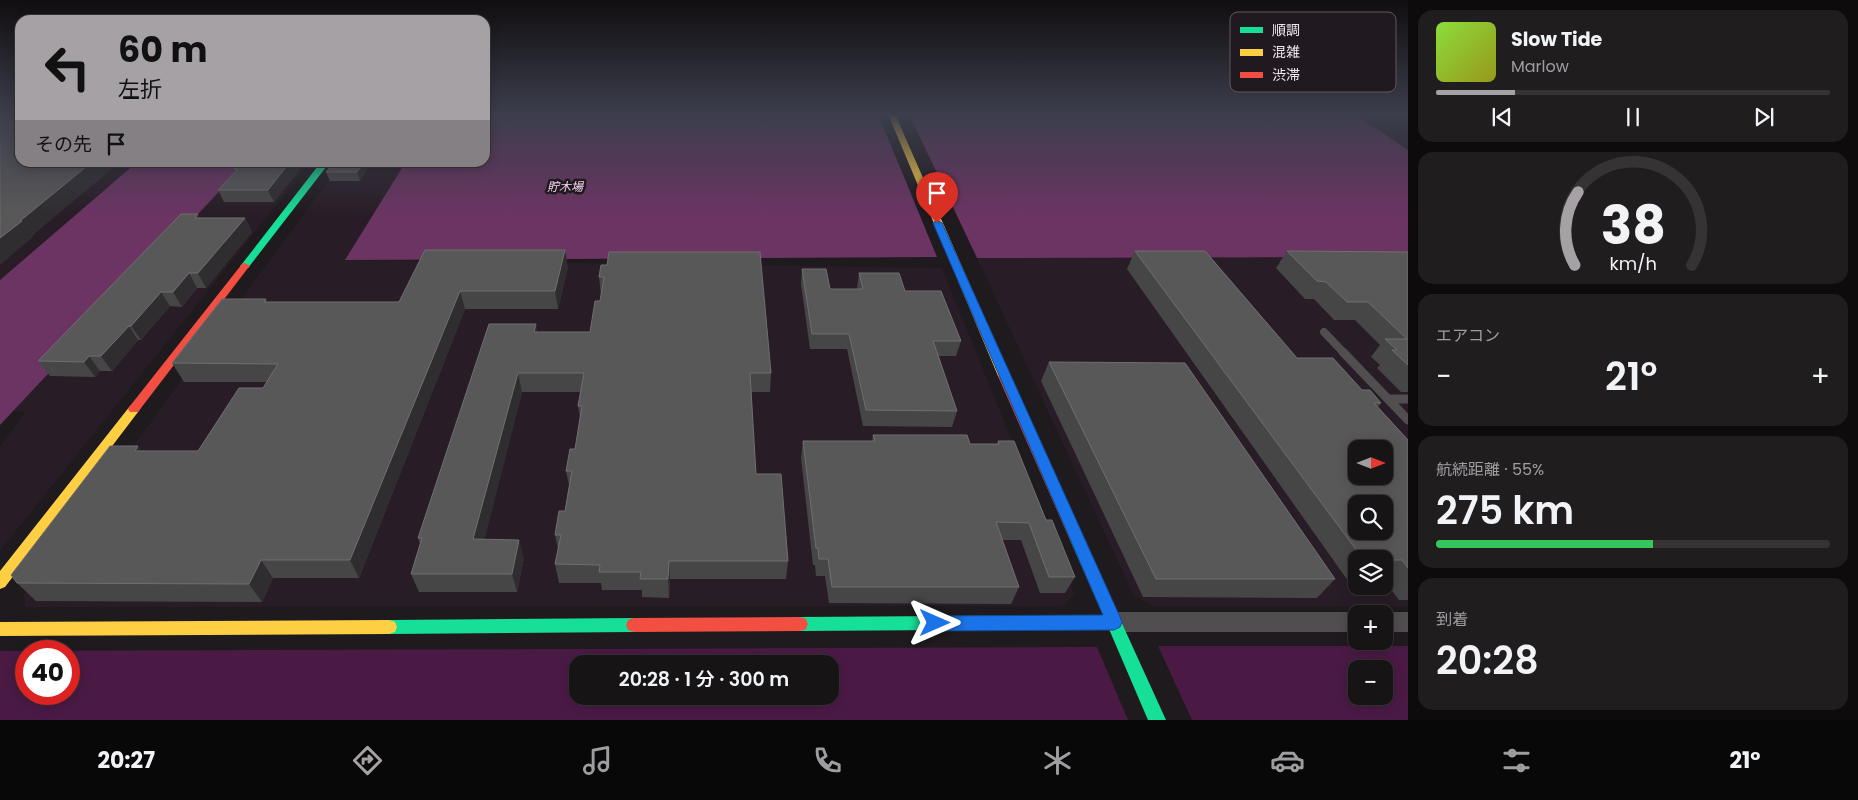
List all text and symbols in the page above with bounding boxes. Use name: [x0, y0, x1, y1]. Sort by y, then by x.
legend: [1230, 12, 1396, 92]
text: 順調: [1272, 20, 1300, 40]
text: 60 m: [118, 25, 208, 74]
text: Slow Tide: [1511, 26, 1602, 53]
icon: left: [35, 35, 100, 100]
text: 混雑: [1272, 42, 1300, 62]
text: Marlow: [1511, 55, 1569, 78]
text: 渋滞: [1272, 65, 1300, 85]
text: 左折: [118, 74, 162, 105]
icon: previous: [1488, 103, 1516, 131]
icon: pause: [1619, 103, 1647, 131]
icon: next: [1750, 103, 1778, 131]
icon: arrive: [102, 130, 130, 158]
text: その先: [35, 131, 92, 158]
pin: [916, 172, 958, 223]
water label: 貯木場: [547, 178, 585, 195]
icon: arrive: [923, 179, 951, 207]
text: 38: [1600, 189, 1666, 262]
text: km/h: [1609, 251, 1657, 276]
text: エアコン: [1436, 324, 1500, 347]
text: 21°: [1605, 350, 1657, 403]
text: −: [1436, 357, 1451, 396]
text: +: [1811, 357, 1830, 396]
north arrow: [1348, 440, 1392, 485]
map controls: [1348, 440, 1393, 705]
text: 航続距離 · 55%: [1436, 458, 1544, 481]
text: 275 km: [1436, 484, 1574, 537]
button: search: [1348, 495, 1393, 540]
button: layers: [1348, 550, 1393, 595]
position arrow: [908, 596, 960, 648]
button: +: [1348, 605, 1393, 650]
text: 到着: [1436, 608, 1468, 631]
text: 20:28: [1436, 634, 1539, 687]
speed limit sign: 40: [15, 640, 80, 705]
button: −: [1348, 660, 1393, 705]
text: 20:28 · 1 分 · 300 m: [619, 666, 789, 693]
icon: directions: [350, 743, 385, 778]
icon: music: [580, 743, 615, 778]
icon: phone: [810, 743, 845, 778]
icon: climate: [1040, 743, 1075, 778]
icon: car: [1270, 743, 1305, 778]
icon: filters: [1499, 743, 1534, 778]
text: 20:27: [97, 745, 155, 776]
text: 21°: [1729, 745, 1760, 776]

